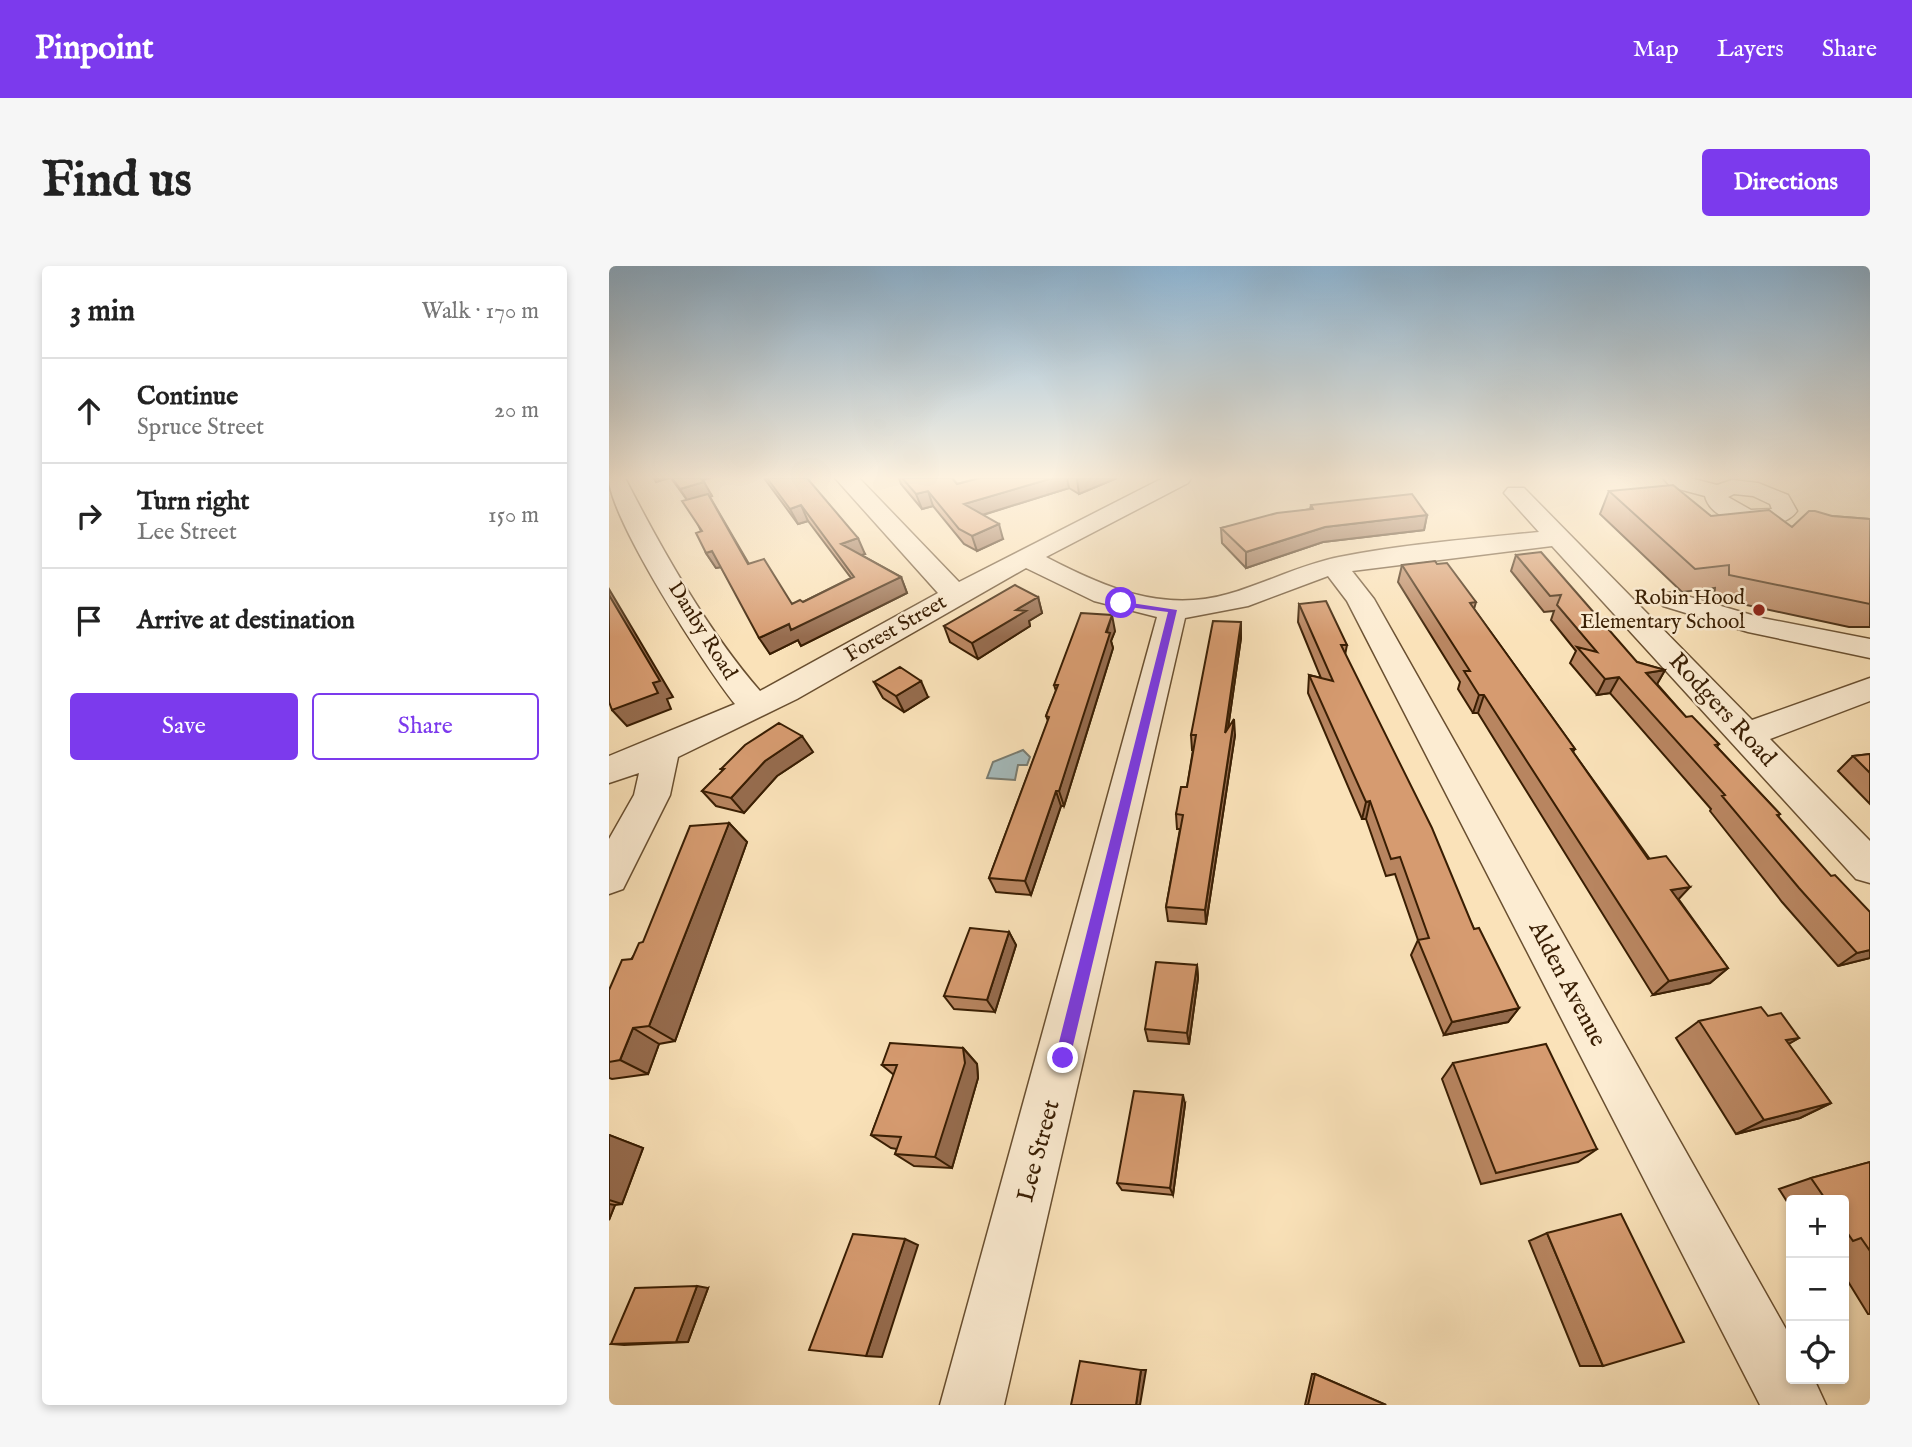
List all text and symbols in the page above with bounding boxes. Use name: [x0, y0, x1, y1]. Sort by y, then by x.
text: Pinpoint: [35, 28, 154, 70]
text: Map: [1633, 34, 1679, 65]
text: Layers: [1717, 34, 1784, 65]
text: Share: [1822, 34, 1877, 65]
button: Directions: [1702, 149, 1870, 216]
text: Find us: [42, 151, 192, 213]
text: 3 min: [70, 293, 135, 331]
text: Walk · 170 m: [421, 297, 539, 326]
text: Continue: [137, 380, 238, 413]
icon: ahead: [70, 392, 108, 430]
text: 20 m: [494, 396, 539, 425]
text: Spruce Street: [137, 413, 264, 442]
text: Turn right: [137, 485, 250, 518]
icon: right: [70, 497, 108, 535]
text: 150 m: [488, 501, 539, 530]
text: Lee Street: [137, 518, 237, 547]
street label: Danby Road: [661, 577, 743, 686]
place label: Robin Hood Elementary School: [1580, 585, 1746, 636]
route start: [1105, 587, 1136, 618]
street label: Forest Street: [840, 589, 952, 669]
icon: arrive: [70, 602, 108, 640]
marker: Robin Hood Elementary School: [1751, 602, 1767, 618]
text: Arrive at destination: [137, 604, 355, 637]
street label: Rodgers Road: [1661, 647, 1783, 774]
button: Save: [70, 693, 298, 760]
button: Share: [312, 693, 539, 760]
street label: Alden Avenue: [1520, 915, 1613, 1052]
route end: [1047, 1042, 1078, 1073]
street label: Lee Street: [1011, 1097, 1067, 1205]
map controls: [1786, 1195, 1849, 1384]
button: +: [1786, 1195, 1849, 1258]
button: −: [1786, 1258, 1849, 1321]
button: locate: [1786, 1321, 1849, 1384]

